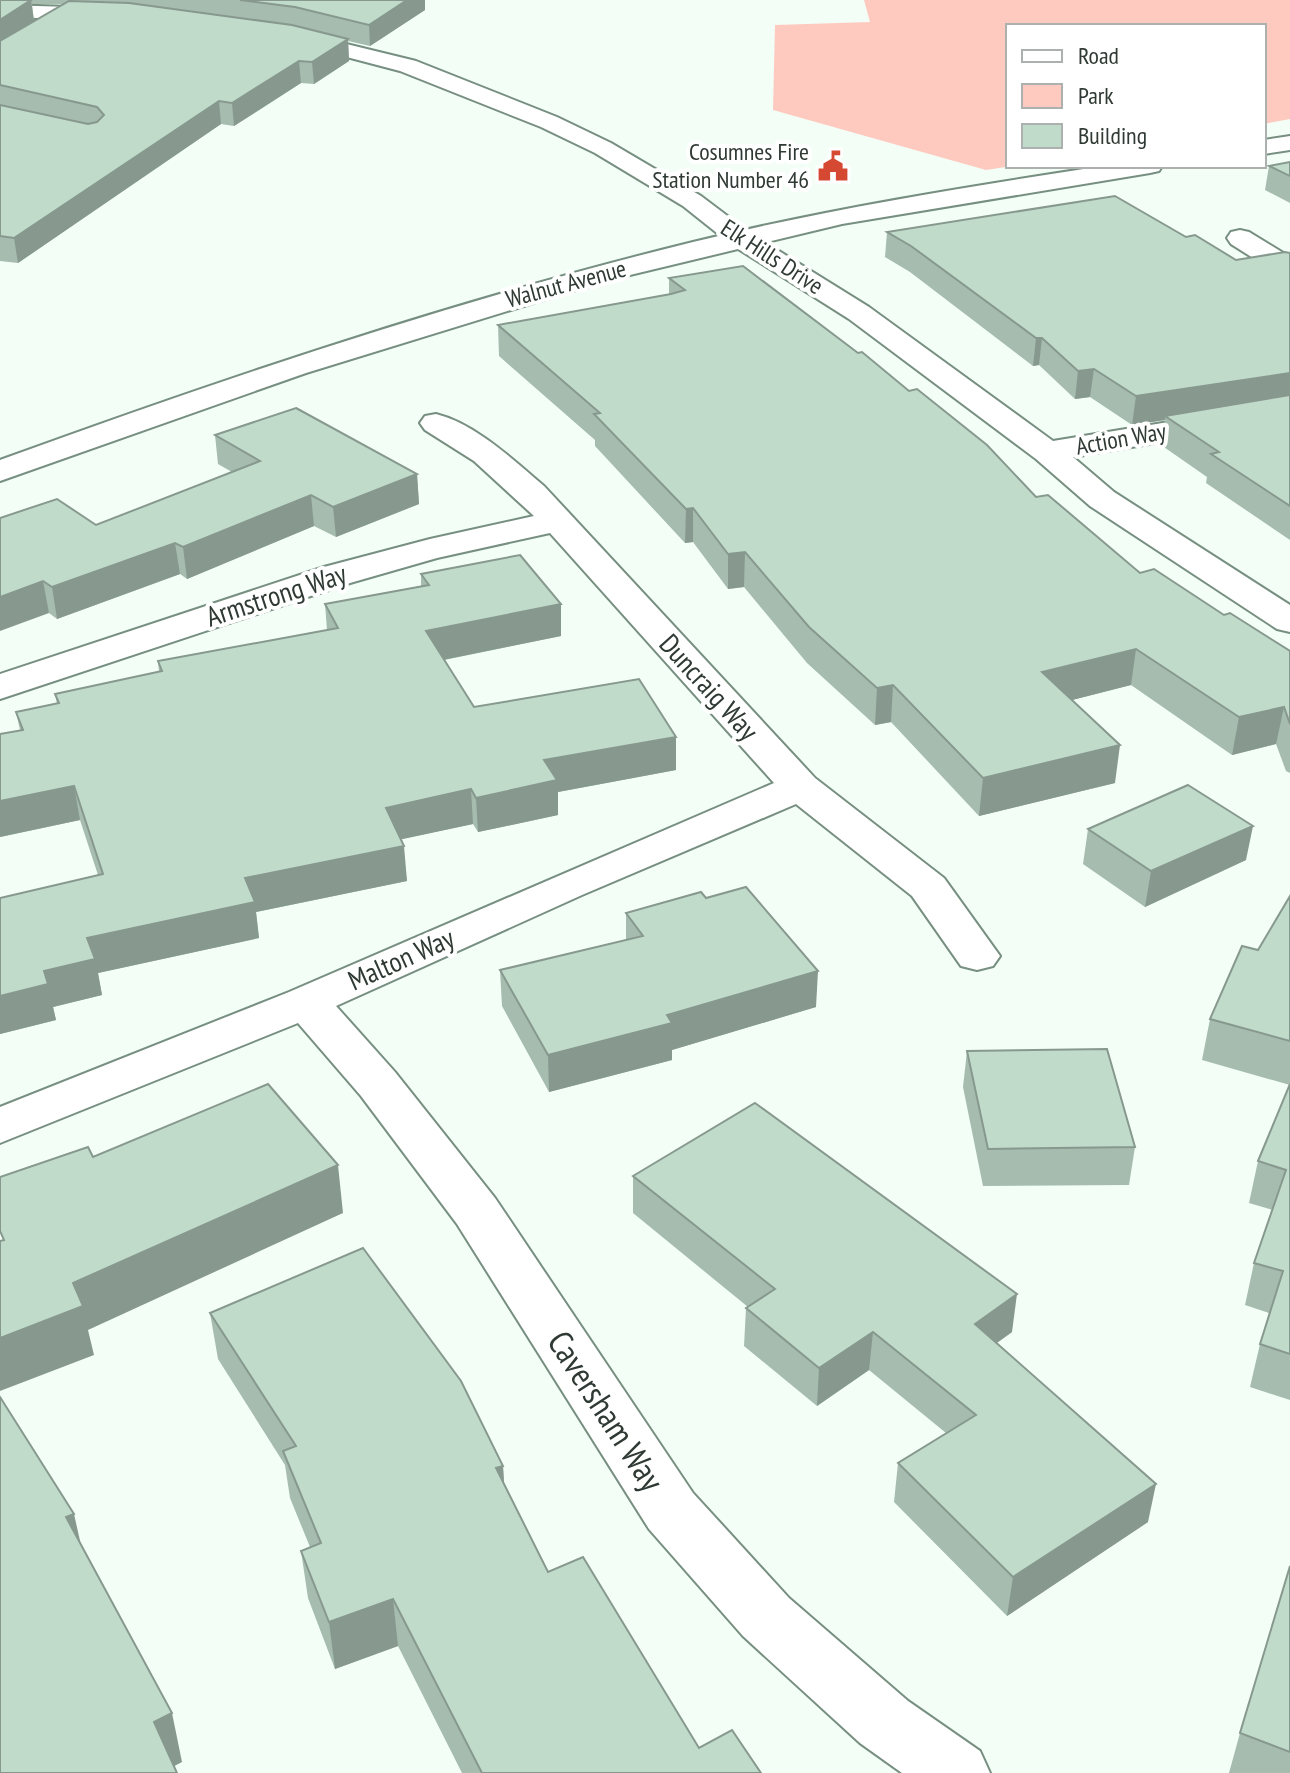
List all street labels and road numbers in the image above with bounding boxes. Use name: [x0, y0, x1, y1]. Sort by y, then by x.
street label: Elk Hills Drive: [715, 212, 829, 301]
street label: Walnut Avenue: [502, 253, 629, 314]
street label: Action Way: [1073, 415, 1168, 462]
street label: Armstrong Way: [201, 554, 351, 635]
street label: Duncraig Way: [652, 626, 767, 748]
street label: Malton Way: [342, 919, 460, 998]
street label: Caversham Way: [539, 1322, 675, 1499]

